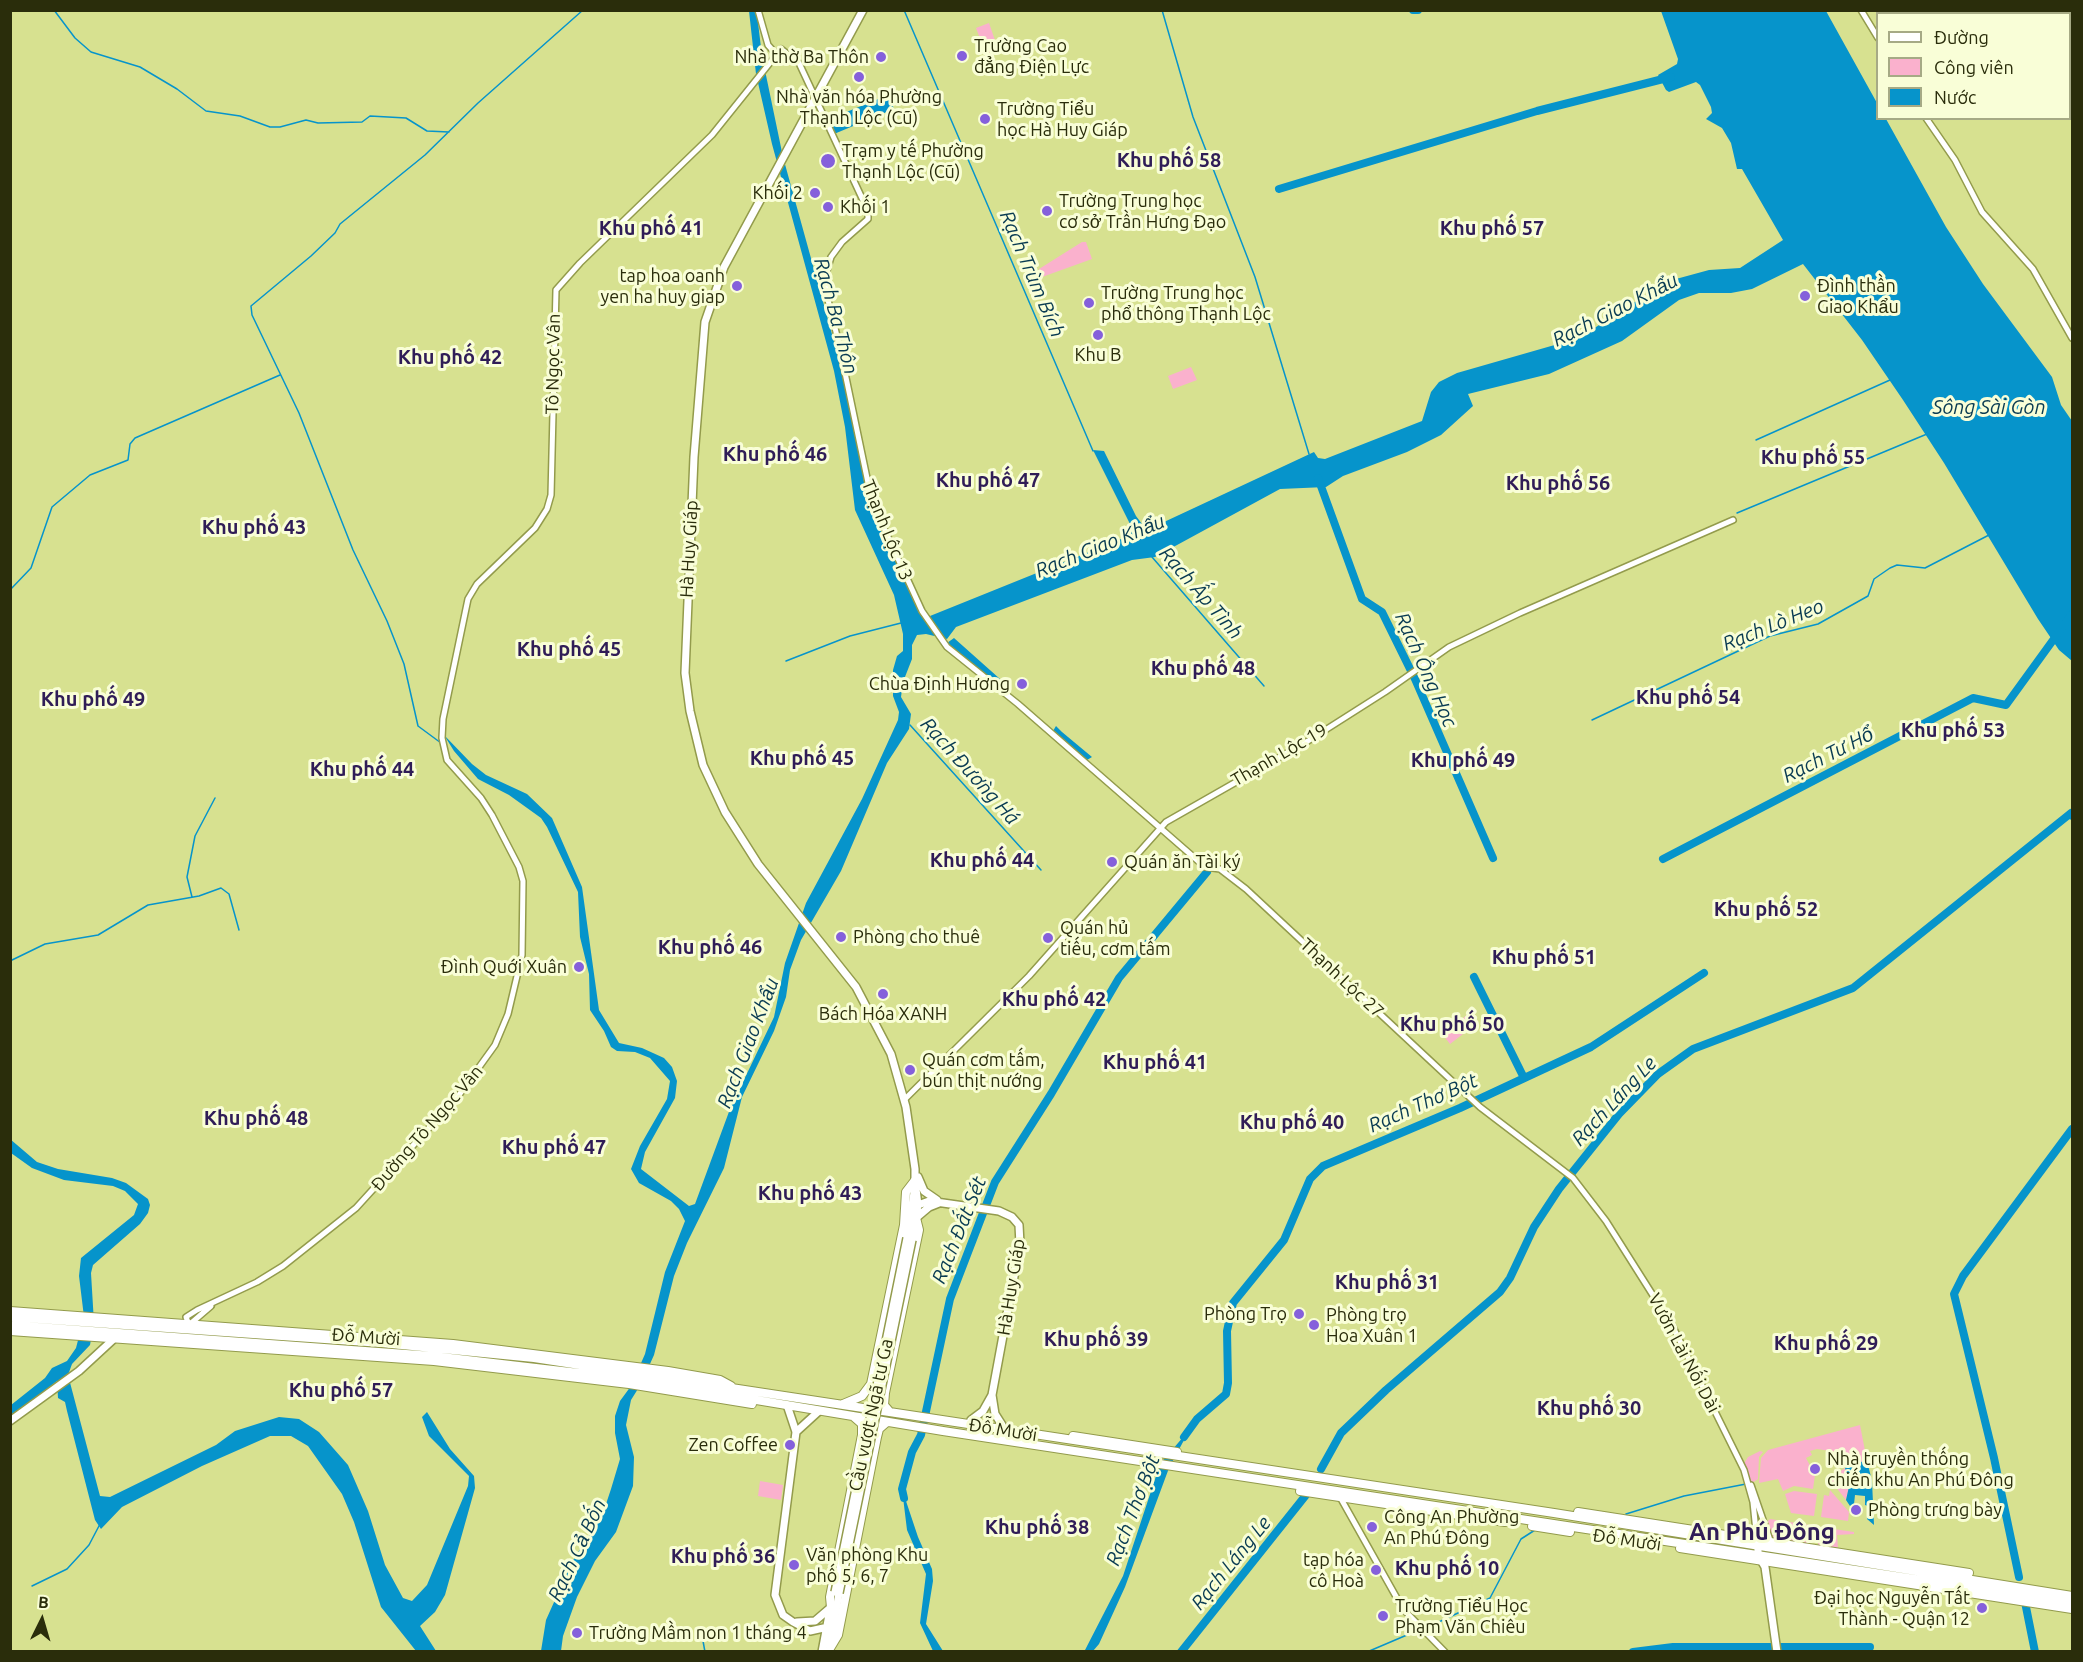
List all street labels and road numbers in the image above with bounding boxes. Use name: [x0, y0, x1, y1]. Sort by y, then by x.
street label: Tô Ngọc Vân: [541, 313, 565, 415]
street label: Thạnh Lộc 13: [857, 476, 917, 584]
street label: Hà Huy Giáp: [676, 500, 702, 598]
street label: Thạnh Lộc 19: [1227, 719, 1331, 791]
street label: Thạnh Lộc 27: [1296, 934, 1388, 1022]
street label: Đường Tô Ngọc Vân: [366, 1061, 488, 1195]
street label: Hà Huy Giáp: [993, 1237, 1029, 1337]
street label: Vườn Lài Nối Dài: [1643, 1290, 1725, 1416]
street label: Đỗ Mười: [331, 1324, 401, 1350]
street label: Cầu vượt Ngã tư Ga: [844, 1337, 898, 1493]
street label: Đỗ Mười: [967, 1414, 1039, 1446]
street label: Đỗ Mười: [1591, 1525, 1663, 1555]

